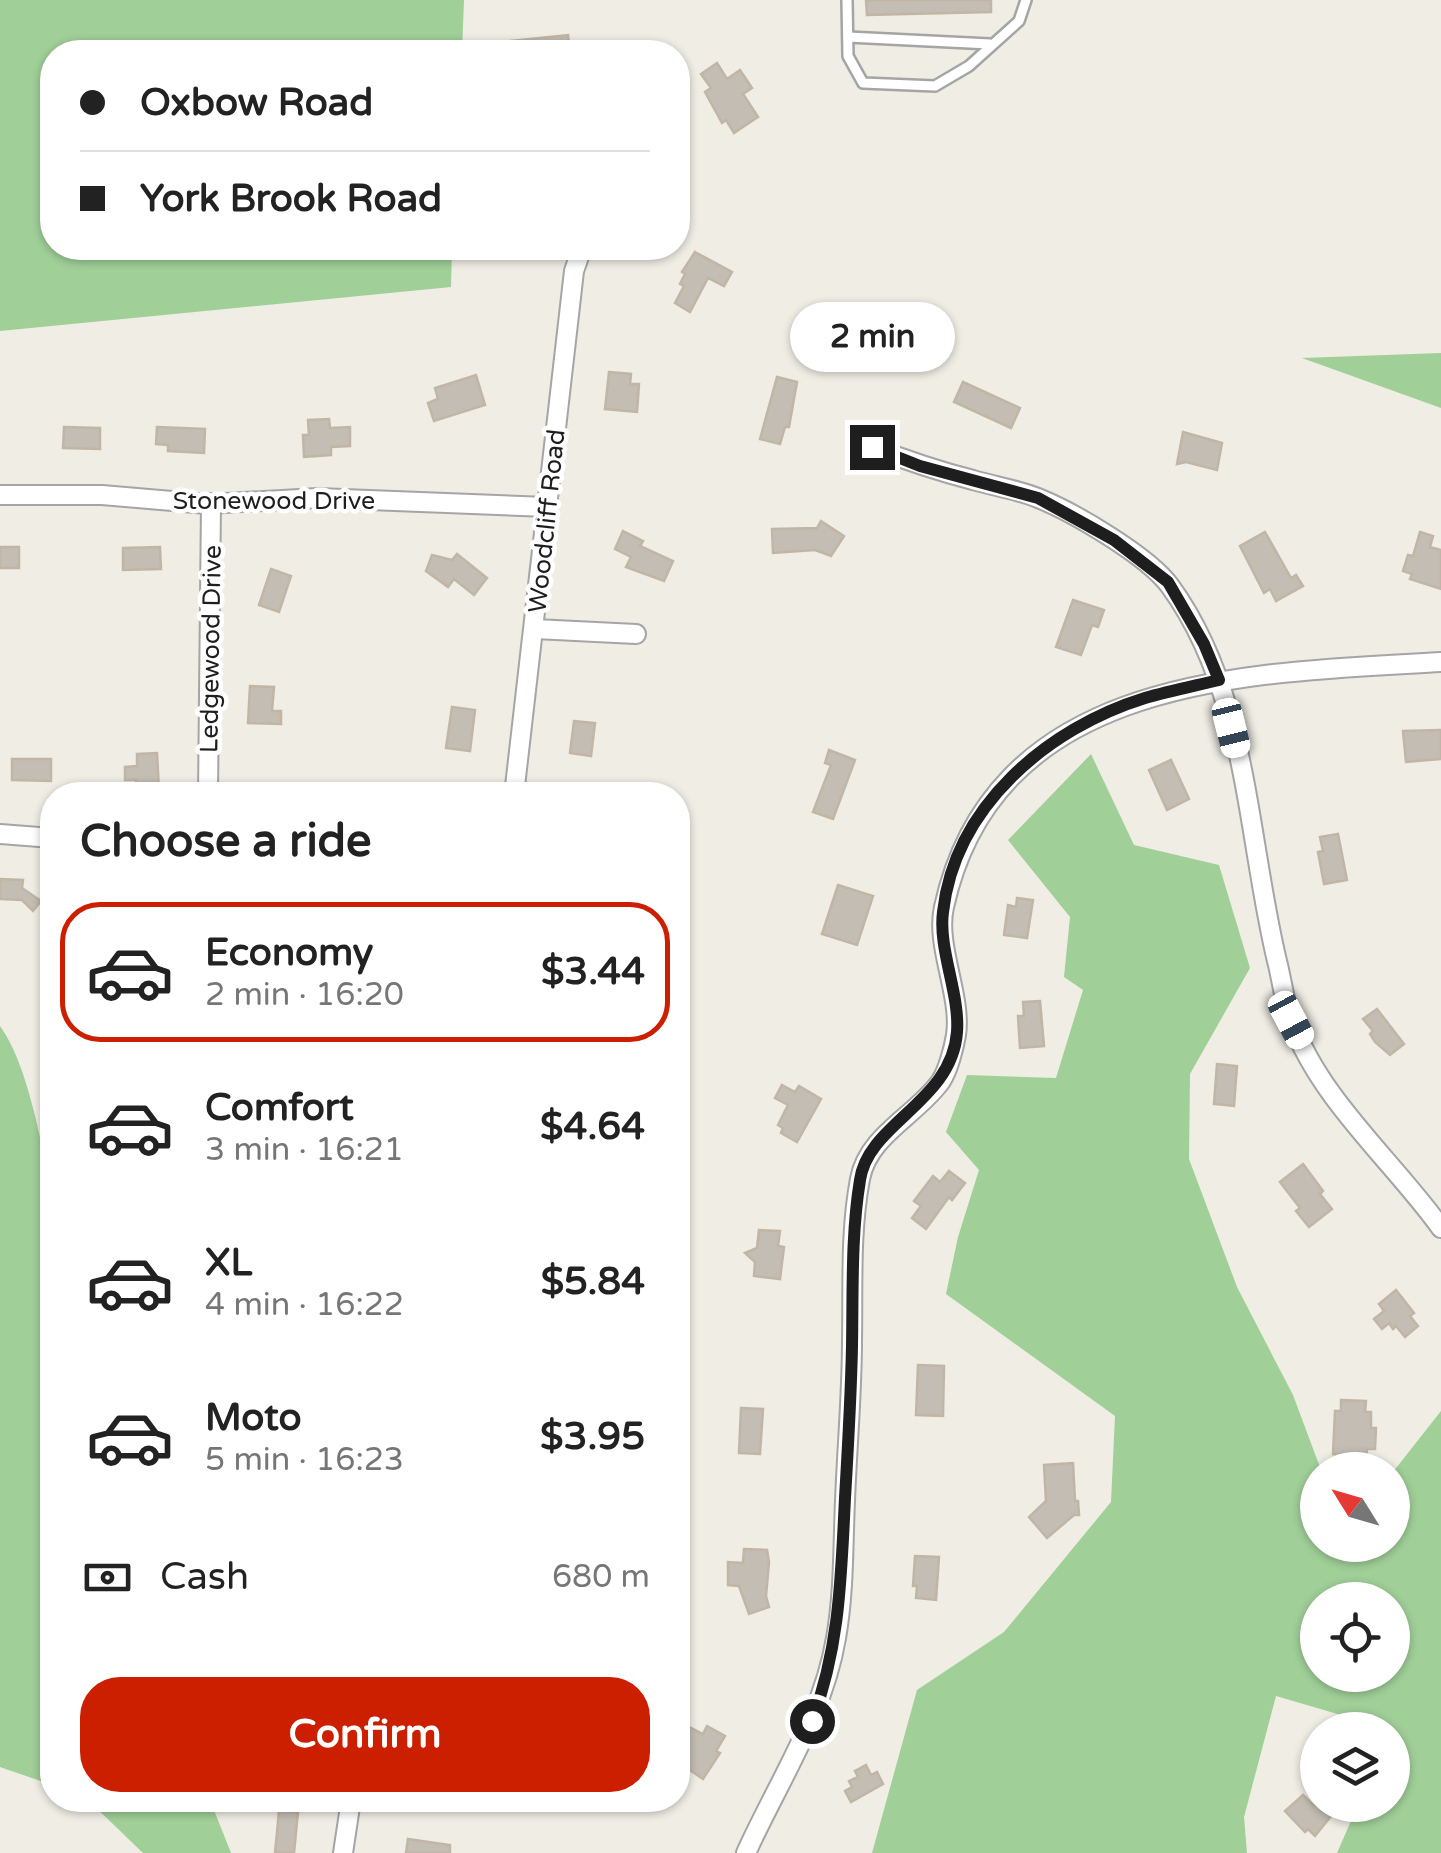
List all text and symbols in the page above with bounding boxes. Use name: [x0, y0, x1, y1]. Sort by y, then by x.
text: Oxbow Road: [140, 80, 373, 126]
text: York Brook Road: [140, 176, 442, 222]
callout: 2 min: [790, 302, 954, 372]
text: 2 min: [830, 318, 915, 356]
route end: [850, 425, 895, 470]
street label: Woodcliff Road: [522, 428, 572, 615]
street label: Stonewood Drive: [173, 486, 375, 516]
street label: Ledgewood Drive: [194, 545, 228, 753]
car: [1209, 695, 1253, 761]
text: Choose a ride: [80, 815, 371, 869]
icon: car: [85, 927, 175, 1017]
text: Economy: [205, 930, 373, 976]
text: $3.44: [541, 949, 645, 995]
text: 2 min · 16:20: [205, 976, 404, 1014]
car: [1264, 986, 1318, 1054]
icon: car: [85, 1082, 175, 1172]
text: Comfort: [205, 1085, 354, 1131]
text: $4.64: [540, 1104, 645, 1150]
text: 3 min · 16:21: [205, 1131, 404, 1169]
icon: car: [85, 1237, 175, 1327]
text: XL: [205, 1240, 252, 1286]
text: $5.84: [541, 1259, 645, 1305]
text: 4 min · 16:22: [205, 1286, 404, 1324]
icon: car: [85, 1392, 175, 1482]
text: Moto: [205, 1395, 301, 1441]
text: $3.95: [540, 1414, 645, 1460]
text: 5 min · 16:23: [205, 1441, 404, 1479]
north arrow: [1300, 1452, 1410, 1562]
map controls: [1300, 1452, 1410, 1822]
icon: cash: [80, 1550, 135, 1605]
text: Cash: [160, 1554, 249, 1600]
text: 680 m: [552, 1558, 650, 1596]
button: locate: [1300, 1582, 1410, 1692]
button: Confirm: [80, 1677, 650, 1792]
route start: [790, 1699, 835, 1744]
button: layers: [1300, 1712, 1410, 1822]

